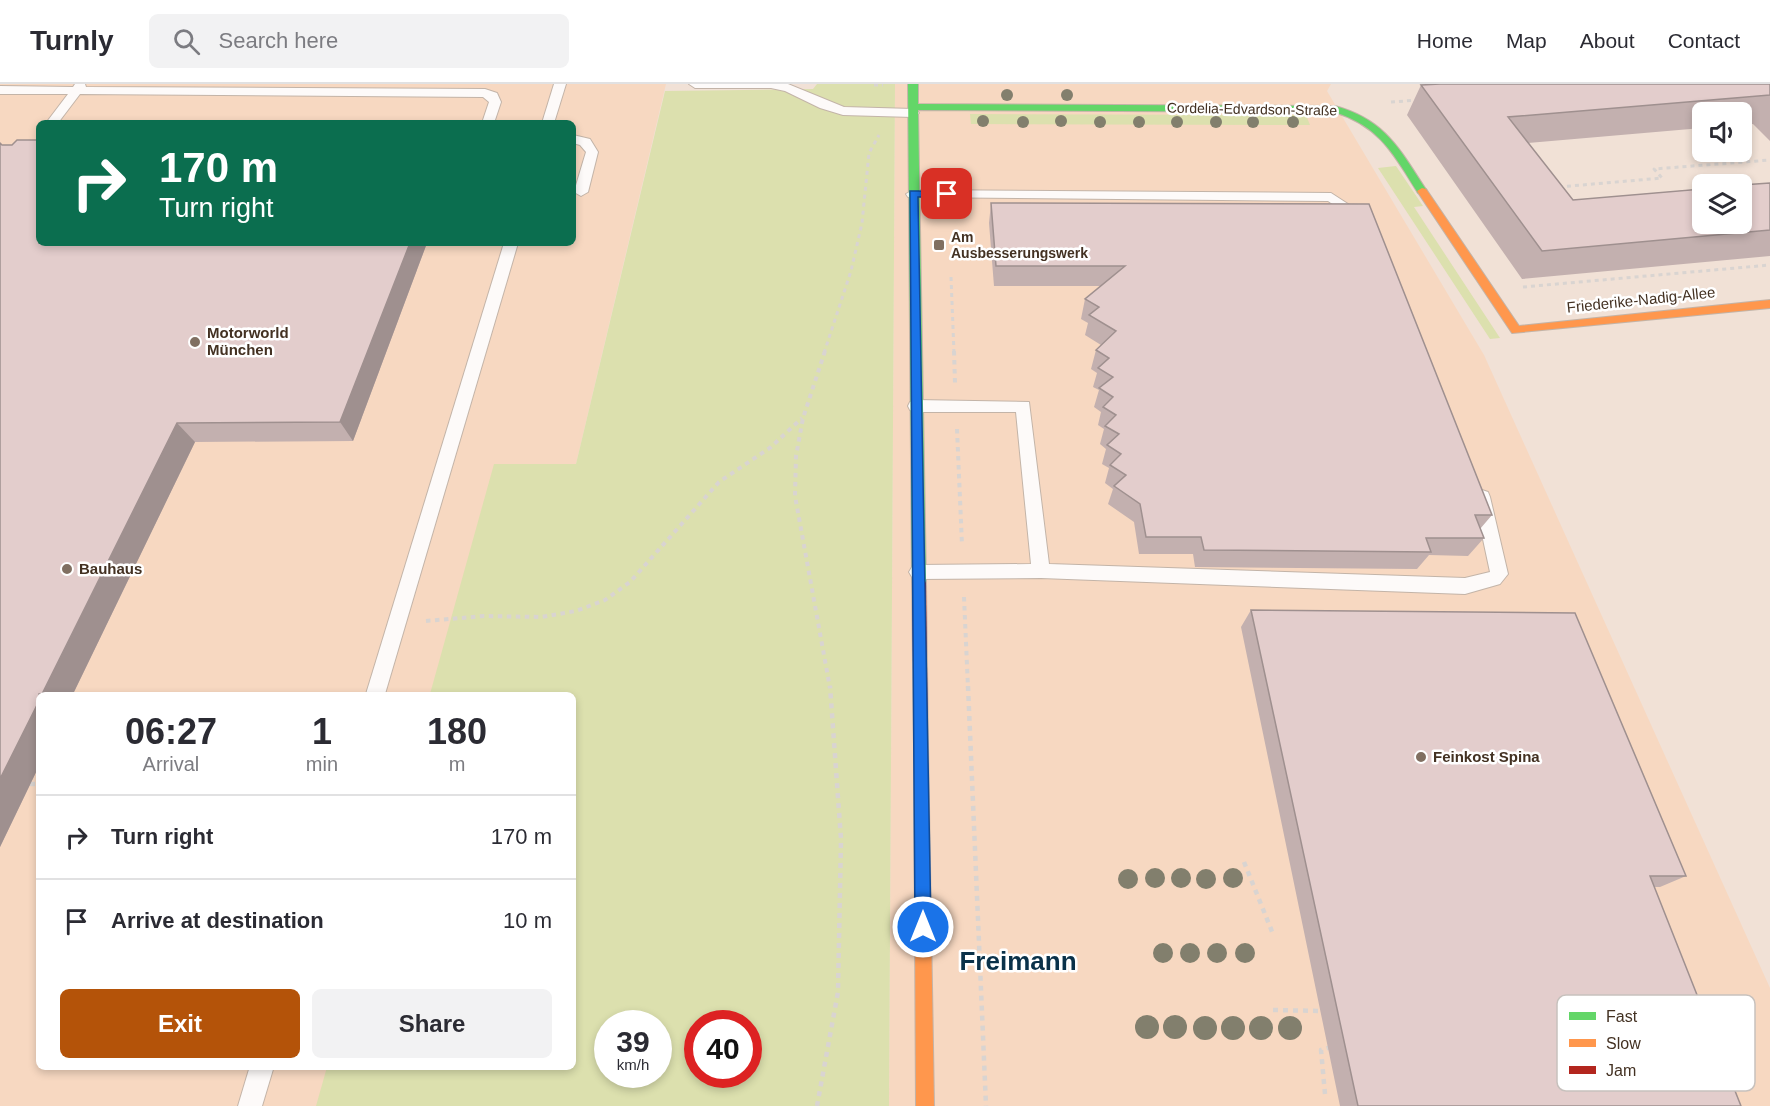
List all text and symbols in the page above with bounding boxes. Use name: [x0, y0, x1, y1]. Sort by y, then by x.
search box: [149, 14, 569, 68]
text: Turnly: [30, 25, 113, 56]
icon: search: [170, 25, 203, 58]
text: Search here: [218, 28, 338, 53]
text: Home: [1417, 29, 1473, 52]
text: Map: [1506, 29, 1547, 52]
text: About: [1580, 29, 1635, 52]
text: Contact: [1668, 29, 1740, 52]
street label: Cordelia-Edvardson-Straße: [1167, 100, 1338, 118]
map controls: [1692, 102, 1752, 234]
button: sound: [1692, 102, 1752, 162]
icon: right: [60, 144, 138, 222]
text: 170 m: [159, 144, 278, 191]
pin: [921, 168, 972, 219]
button: layers: [1692, 174, 1752, 234]
icon: arrive: [930, 177, 963, 210]
text: Turn right: [159, 193, 274, 223]
place label: Am Ausbesserungswerk: [951, 229, 1088, 261]
marker: Am Ausbesserungswerk: [932, 238, 946, 252]
street label: Friederike-Nadig-Allee: [1566, 283, 1716, 316]
place label: Motorworld München: [207, 324, 289, 358]
marker: Motorworld München: [188, 335, 202, 349]
place label: Bauhaus: [79, 560, 142, 577]
marker: Bauhaus: [60, 562, 74, 576]
text: 06:27: [125, 711, 217, 752]
text: 1: [312, 711, 332, 752]
text: 180: [427, 711, 487, 752]
place label: Feinkost Spina: [1433, 748, 1540, 765]
marker: Feinkost Spina: [1414, 750, 1428, 764]
text: Arrival: [143, 753, 199, 775]
text: min: [306, 753, 338, 775]
text: m: [449, 753, 465, 775]
icon: right: [60, 821, 93, 854]
text: Turn right: [111, 824, 213, 849]
text: 170 m: [491, 824, 552, 849]
position arrow: [891, 895, 955, 959]
icon: arrive: [60, 905, 93, 938]
text: Arrive at destination: [111, 908, 324, 933]
text: 10 m: [503, 908, 552, 933]
district label: Freimann: [959, 946, 1077, 976]
button: Exit: [60, 989, 300, 1058]
button: Share: [312, 989, 552, 1058]
legend: [1557, 995, 1755, 1091]
text: Fast: [1606, 1008, 1638, 1025]
speed limit sign: 40: [684, 1010, 762, 1088]
text: 39: [616, 1025, 650, 1058]
text: Slow: [1606, 1035, 1641, 1052]
text: km/h: [617, 1056, 649, 1073]
text: Jam: [1606, 1062, 1636, 1079]

